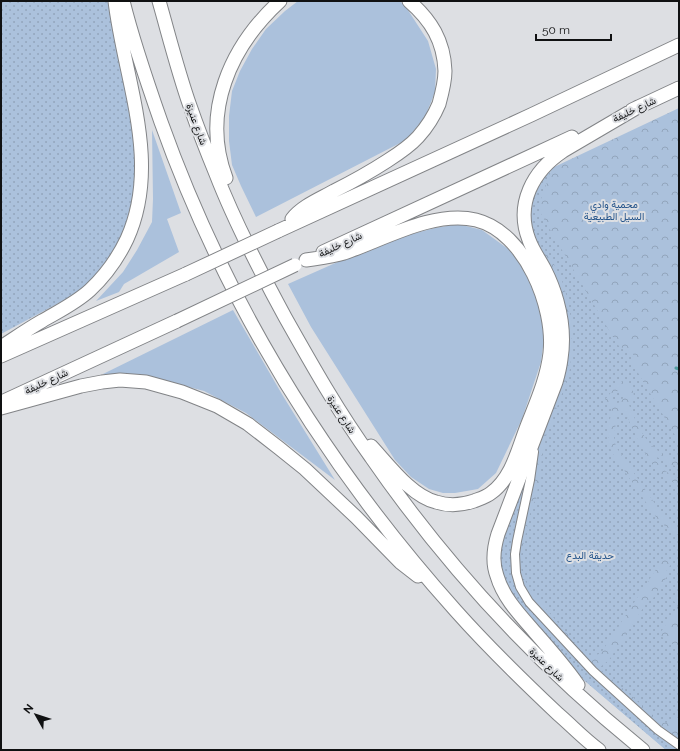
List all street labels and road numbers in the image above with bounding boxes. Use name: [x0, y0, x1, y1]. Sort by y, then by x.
street label: شارع خليفة: [611, 95, 658, 125]
street label: شارع عنيزة: [183, 102, 209, 147]
street label: شارع خليفة: [317, 230, 364, 260]
street label: شارع خليفة: [23, 367, 70, 397]
street label: شارع عنيزة: [324, 393, 358, 436]
street label: شارع عنيزة: [527, 645, 566, 684]

